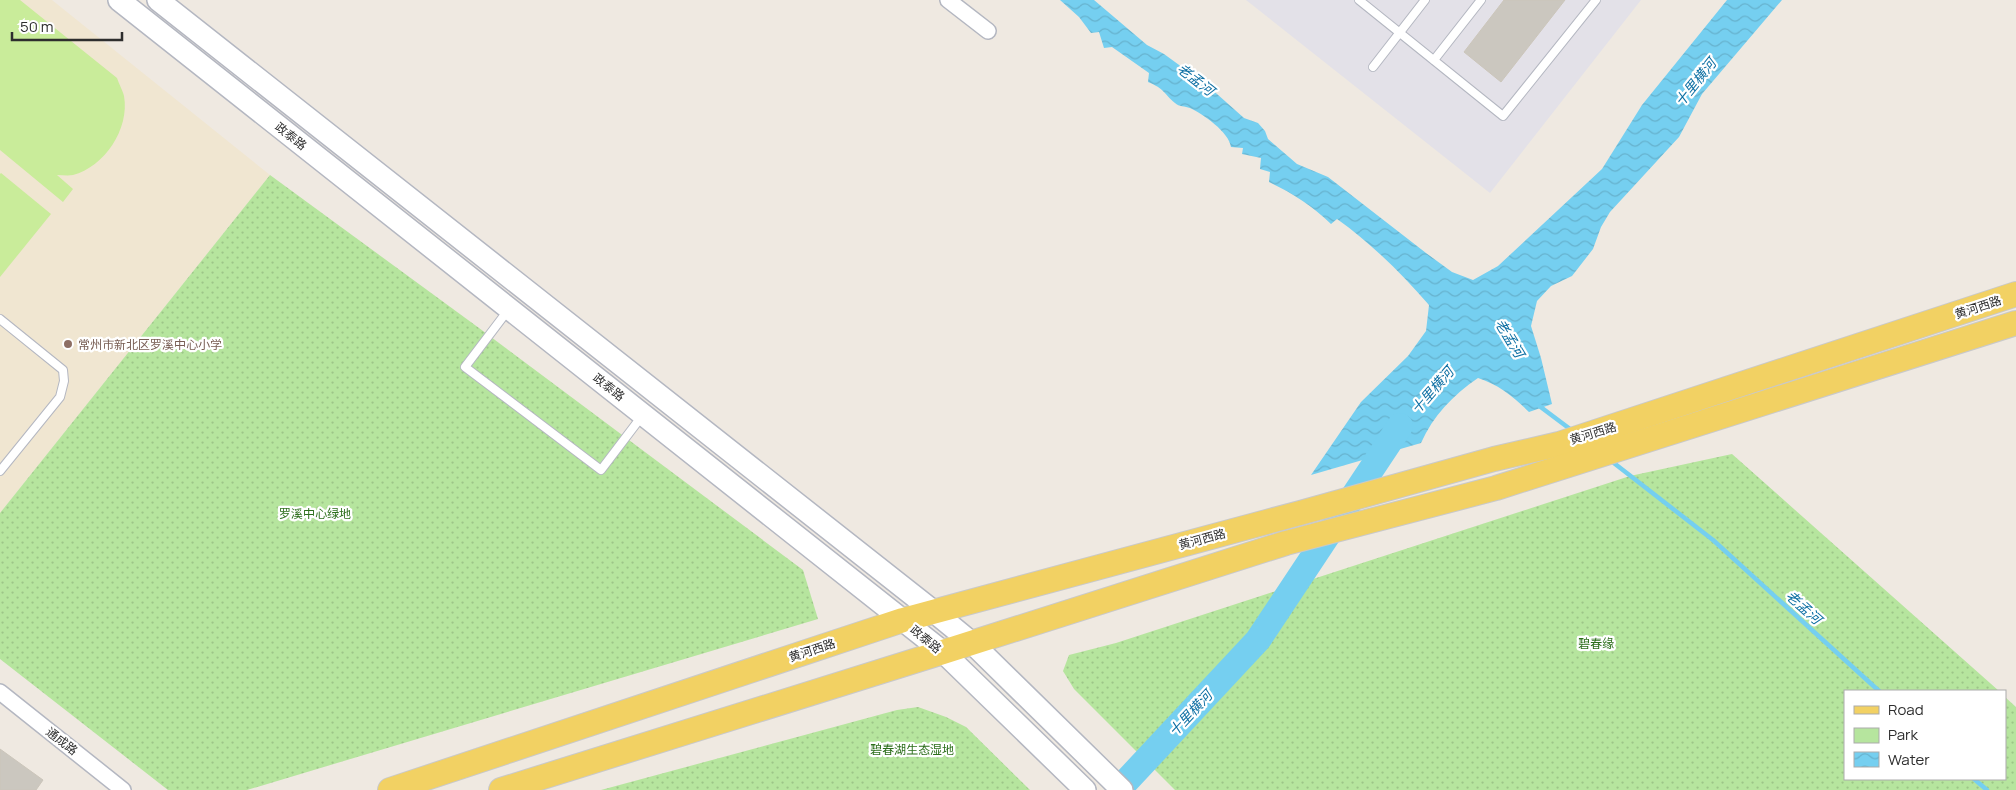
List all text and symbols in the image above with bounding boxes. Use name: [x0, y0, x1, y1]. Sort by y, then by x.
scale bar: [12, 10, 122, 42]
text: 50 m: [20, 16, 54, 37]
water label: 十里横河: [1670, 52, 1722, 110]
water label: 老孟河: [1174, 59, 1221, 101]
street label: 政泰路: [272, 118, 310, 154]
street label: 黄河西路: [1953, 291, 2003, 323]
water label: 老孟河: [1491, 315, 1531, 363]
place label: 常州市新北区罗溪中心小学: [78, 336, 222, 353]
marker: 常州市新北区罗溪中心小学: [62, 338, 74, 350]
water label: 十里横河: [1406, 360, 1460, 417]
street label: 政泰路: [590, 369, 628, 405]
street label: 黄河西路: [1568, 418, 1618, 448]
park label: 罗溪中心绿地: [279, 505, 351, 522]
street label: 黄河西路: [1177, 525, 1227, 553]
water label: 老孟河: [1782, 586, 1828, 630]
street label: 政泰路: [907, 621, 945, 657]
street label: 黄河西路: [787, 634, 837, 666]
park label: 碧春缘: [1578, 635, 1614, 652]
water label: 十里横河: [1164, 684, 1218, 740]
legend: [1844, 690, 2006, 780]
text: Road: [1888, 699, 1924, 720]
street label: 通成路: [43, 723, 81, 759]
text: Park: [1888, 724, 1918, 745]
park label: 碧春湖生态湿地: [870, 741, 954, 758]
text: Water: [1888, 749, 1930, 770]

